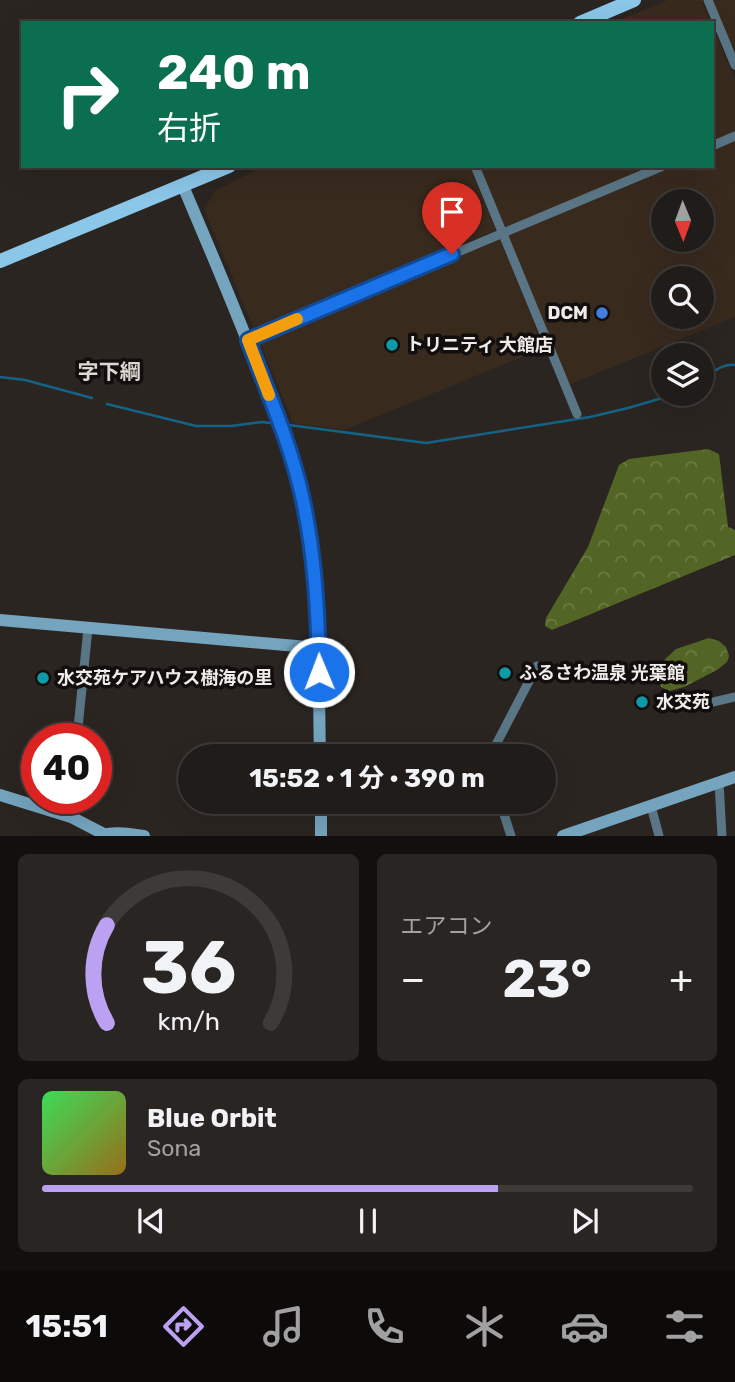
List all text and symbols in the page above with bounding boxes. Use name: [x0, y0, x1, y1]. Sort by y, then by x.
text: 240 m: [157, 43, 311, 101]
icon: right: [42, 49, 133, 140]
text: 右折: [157, 109, 221, 147]
pin: [422, 182, 482, 254]
north arrow: [651, 189, 714, 252]
map controls: [651, 189, 714, 406]
icon: arrive: [433, 193, 471, 231]
button: search: [651, 266, 714, 329]
place label: DCM: [548, 302, 588, 324]
marker: DCM: [594, 305, 610, 321]
place label: トリニティ 大館店: [406, 334, 553, 356]
marker: トリニティ 大館店: [384, 337, 400, 353]
button: layers: [651, 343, 714, 406]
district label: 字下綱: [78, 359, 141, 384]
position arrow: [282, 635, 356, 709]
place label: ふるさわ温泉 光葉館: [519, 662, 685, 684]
marker: ふるさわ温泉 光葉館: [497, 665, 513, 681]
place label: 水交苑ケアハウス樹海の里: [57, 667, 272, 689]
marker: 水交苑ケアハウス樹海の里: [35, 670, 51, 686]
place label: 水交苑: [656, 691, 710, 713]
marker: 水交苑: [634, 694, 650, 710]
speed limit sign: 40: [21, 723, 112, 814]
text: 15:52 · 1 分 · 390 m: [249, 763, 485, 794]
text: エアコン: [401, 912, 493, 940]
text: 36: [141, 926, 236, 1012]
text: 23°: [503, 948, 592, 1010]
text: −: [401, 956, 425, 1002]
text: +: [669, 956, 693, 1002]
text: km/h: [157, 1007, 219, 1036]
text: Blue Orbit: [147, 1103, 277, 1134]
text: Sona: [147, 1134, 201, 1162]
icon: previous: [132, 1202, 170, 1240]
icon: pause: [349, 1202, 387, 1240]
icon: next: [566, 1202, 604, 1240]
icon: directions: [159, 1302, 208, 1351]
icon: music: [259, 1302, 308, 1351]
icon: phone: [360, 1302, 409, 1351]
icon: climate: [460, 1302, 509, 1351]
icon: car: [560, 1302, 609, 1351]
icon: filters: [660, 1302, 709, 1351]
text: 15:51: [26, 1307, 108, 1345]

